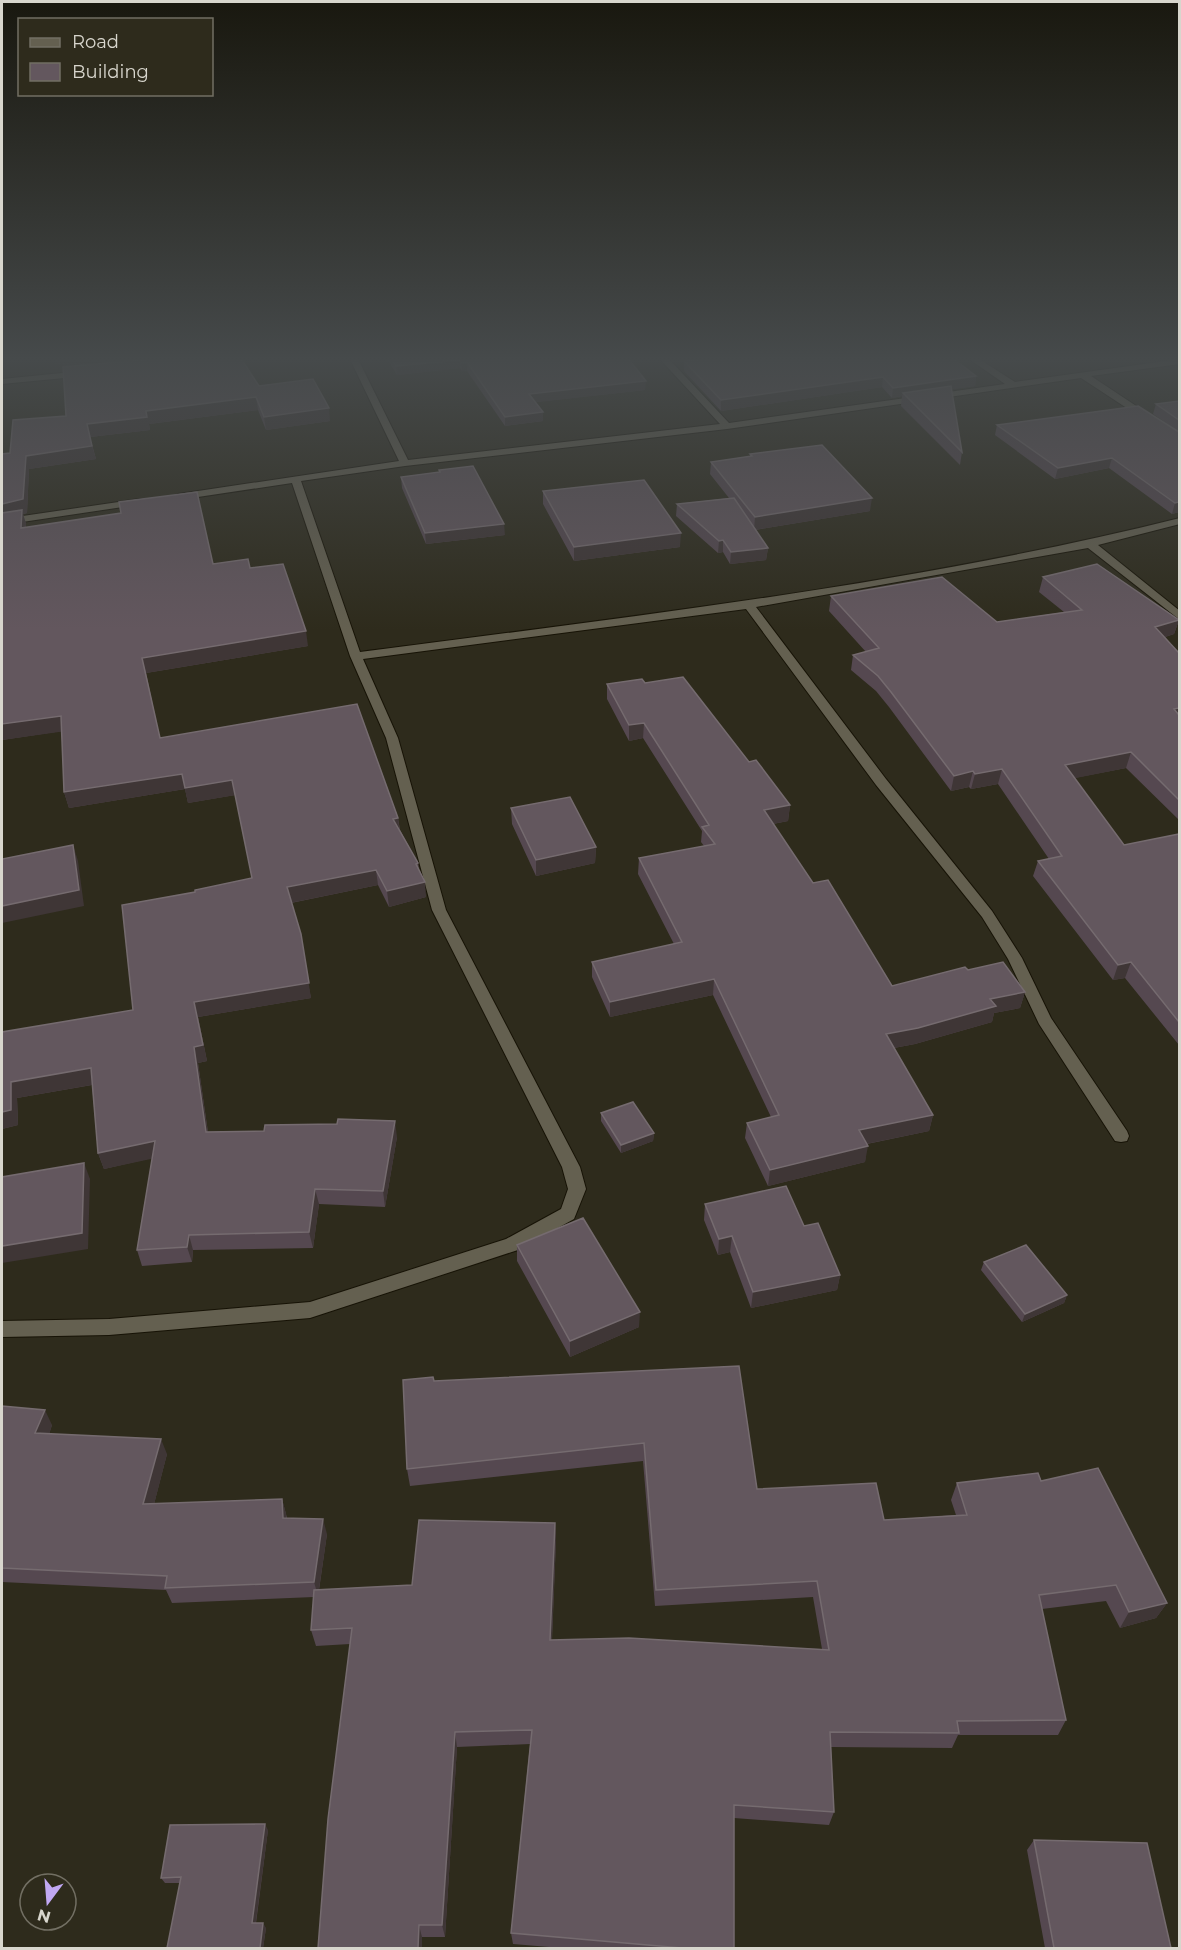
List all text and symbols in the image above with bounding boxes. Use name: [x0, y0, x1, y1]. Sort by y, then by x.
legend: [18, 18, 213, 96]
text: Road: [72, 31, 119, 53]
text: Building: [72, 61, 149, 83]
north arrow: [18, 1872, 78, 1932]
text: N: [35, 1905, 53, 1927]

